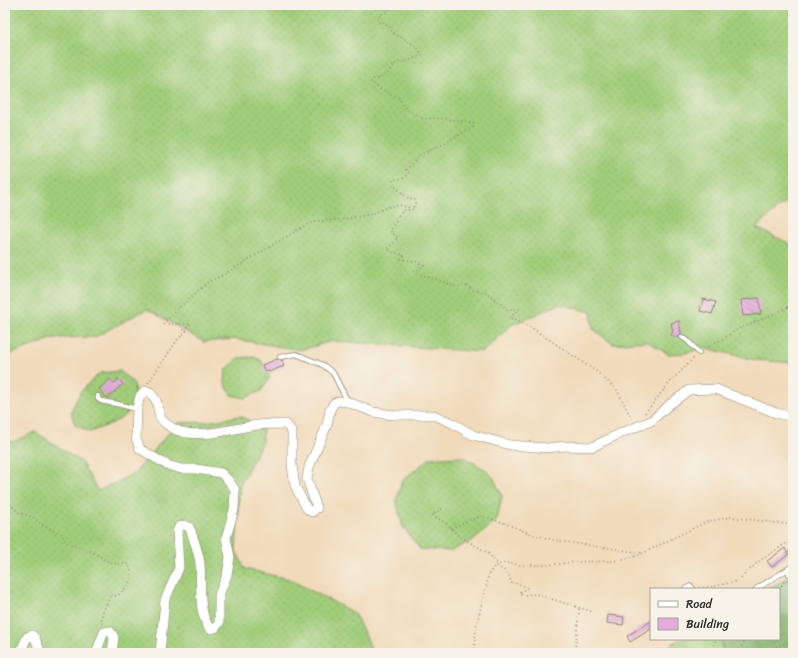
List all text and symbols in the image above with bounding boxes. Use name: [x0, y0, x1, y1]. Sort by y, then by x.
legend: [650, 588, 780, 640]
text: Road: [686, 593, 713, 615]
text: Building: [686, 613, 729, 635]

